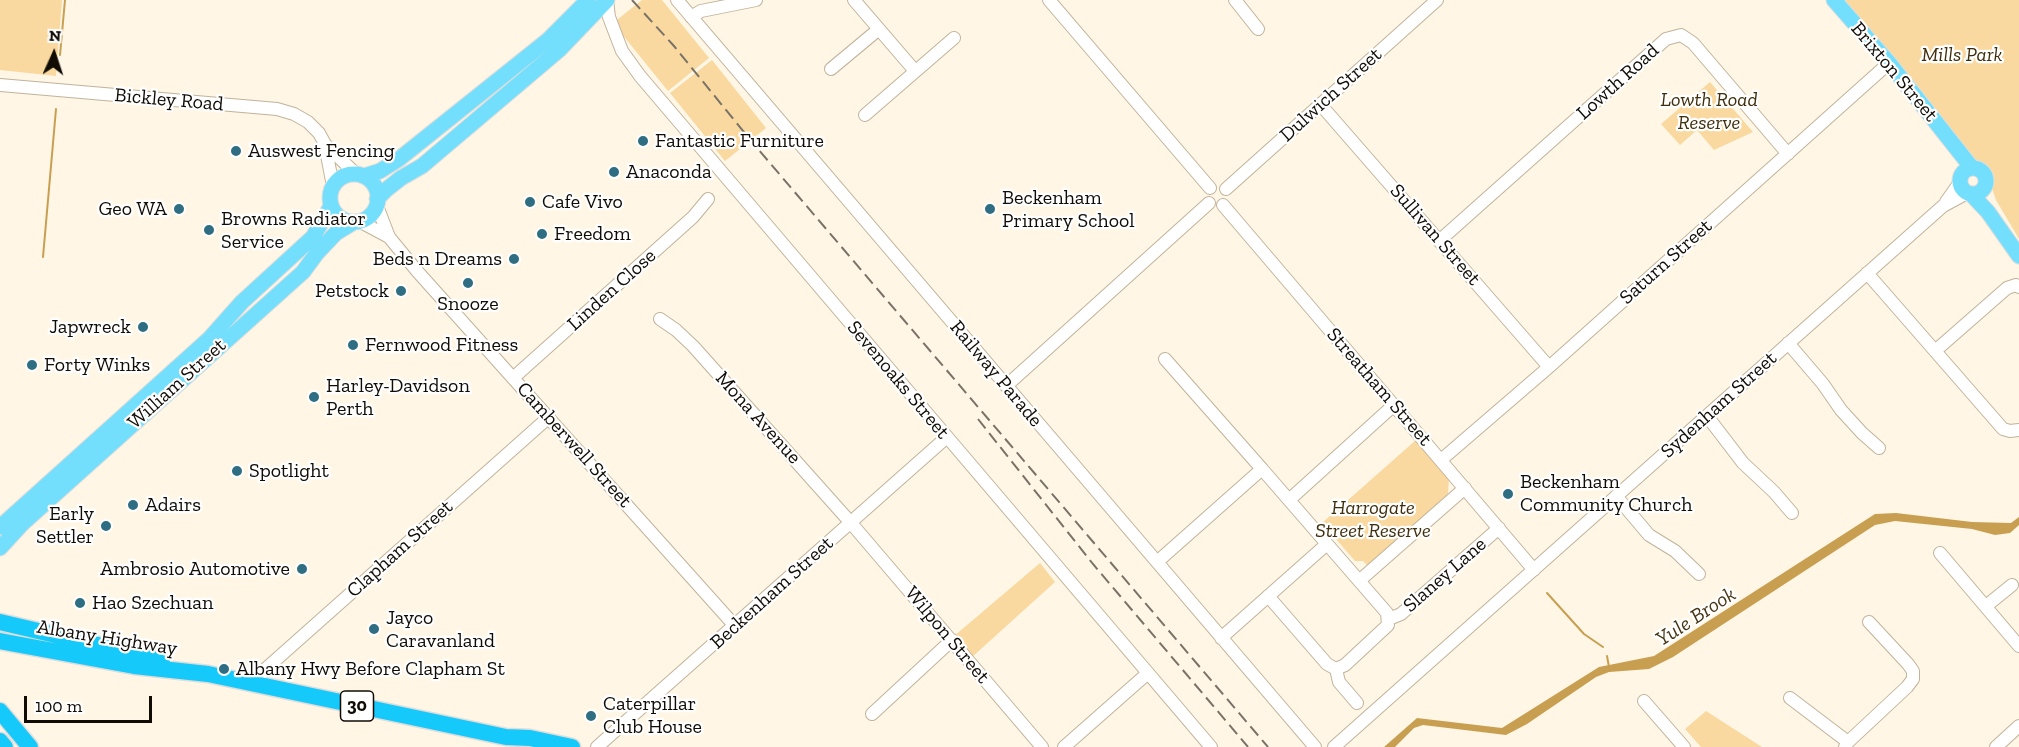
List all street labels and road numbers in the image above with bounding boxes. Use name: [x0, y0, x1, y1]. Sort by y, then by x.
street label: Brixton Street: [1845, 17, 1943, 127]
street label: Lowth Road: [1572, 39, 1664, 125]
street label: Dulwich Street: [1275, 43, 1387, 147]
street label: Bickley Road: [113, 83, 225, 117]
street label: Sullivan Street: [1384, 179, 1486, 291]
street label: Saturn Street: [1615, 214, 1717, 310]
street label: Linden Close: [563, 244, 661, 336]
street label: Sevenoaks Street: [842, 316, 954, 444]
street label: Railway Parade: [945, 316, 1047, 432]
street label: Streatham Street: [1321, 323, 1437, 451]
street label: William Street: [123, 333, 231, 435]
street label: Sydenham Street: [1656, 347, 1782, 463]
street label: Mona Avenue: [710, 367, 806, 469]
street label: Camberwell Street: [511, 377, 637, 513]
street label: Clapham Street: [342, 495, 458, 603]
street label: Beckenham Street: [706, 532, 838, 654]
street label: Slaney Lane: [1399, 532, 1491, 618]
street label: Wilpon Street: [899, 582, 995, 688]
street label: Albany Highway: [35, 615, 179, 661]
road number: 30: [340, 691, 374, 721]

